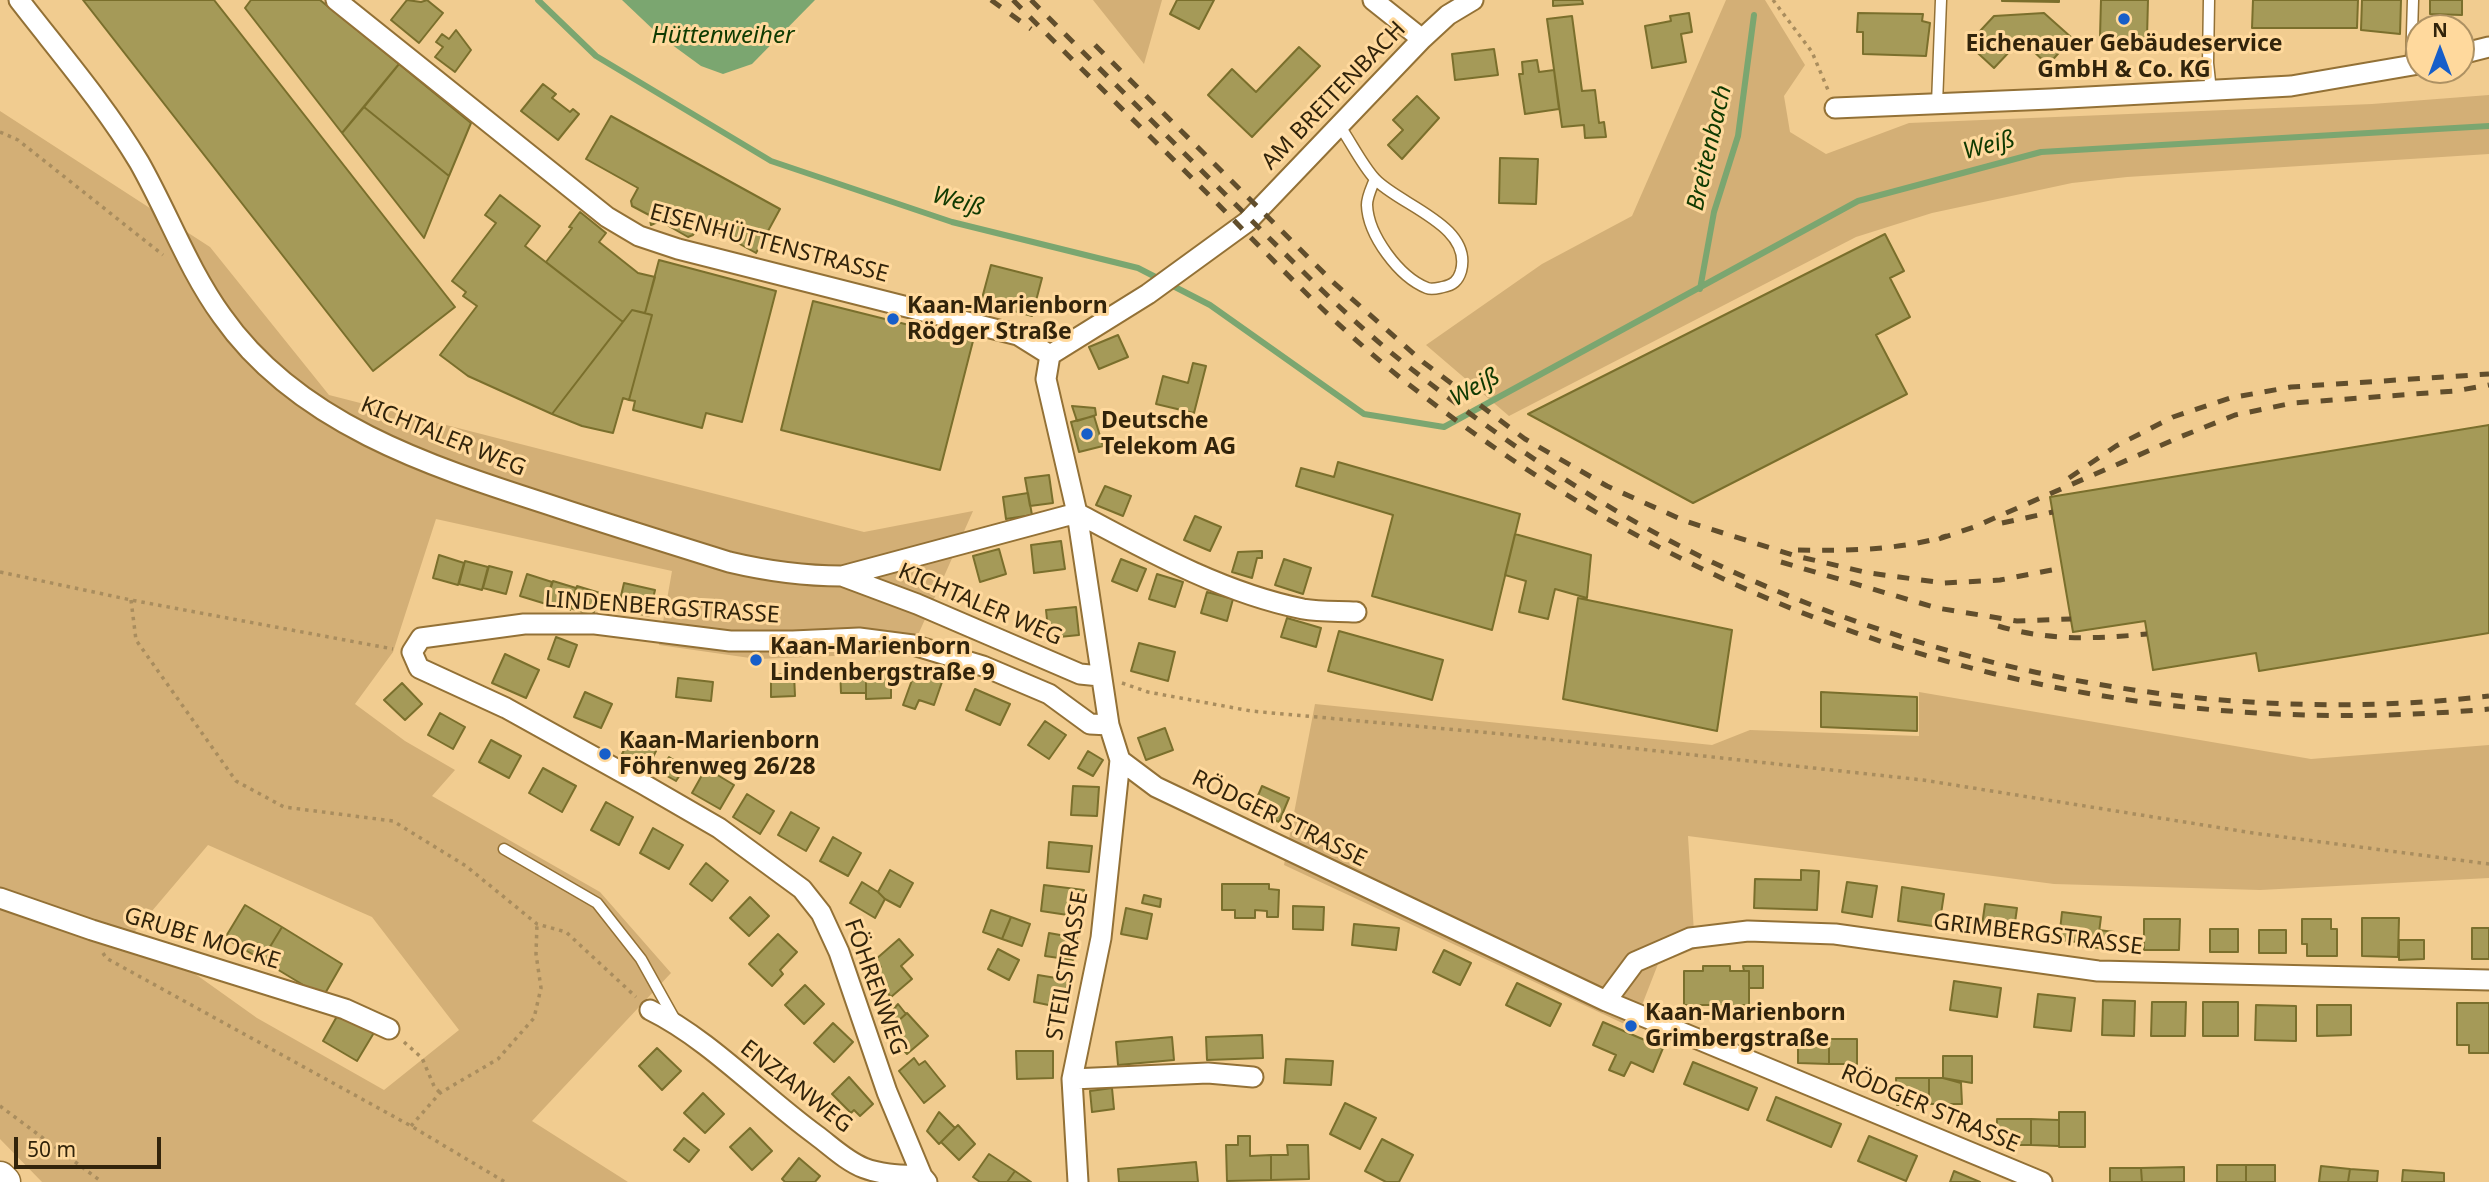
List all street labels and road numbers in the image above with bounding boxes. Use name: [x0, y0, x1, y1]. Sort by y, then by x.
street label: AM BREITENBACH: [1256, 16, 1412, 176]
street label: EISENHÜTTENSTRASSE: [647, 199, 891, 289]
street label: KICHTALER WEG: [356, 391, 530, 483]
street label: KICHTALER WEG: [894, 558, 1066, 652]
street label: LINDENBERGSTRASSE: [544, 586, 780, 630]
street label: RÖDGER STRASSE: [1187, 765, 1371, 873]
street label: STEILSTRASSE: [1041, 889, 1095, 1043]
street label: GRUBE MOCKE: [121, 902, 283, 976]
street label: GRIMBERGSTRASSE: [1932, 908, 2144, 962]
street label: FÖHRENWEG: [838, 915, 912, 1059]
street label: ENZIANWEG: [735, 1035, 857, 1139]
street label: RÖDGER STRASSE: [1837, 1059, 2023, 1159]

